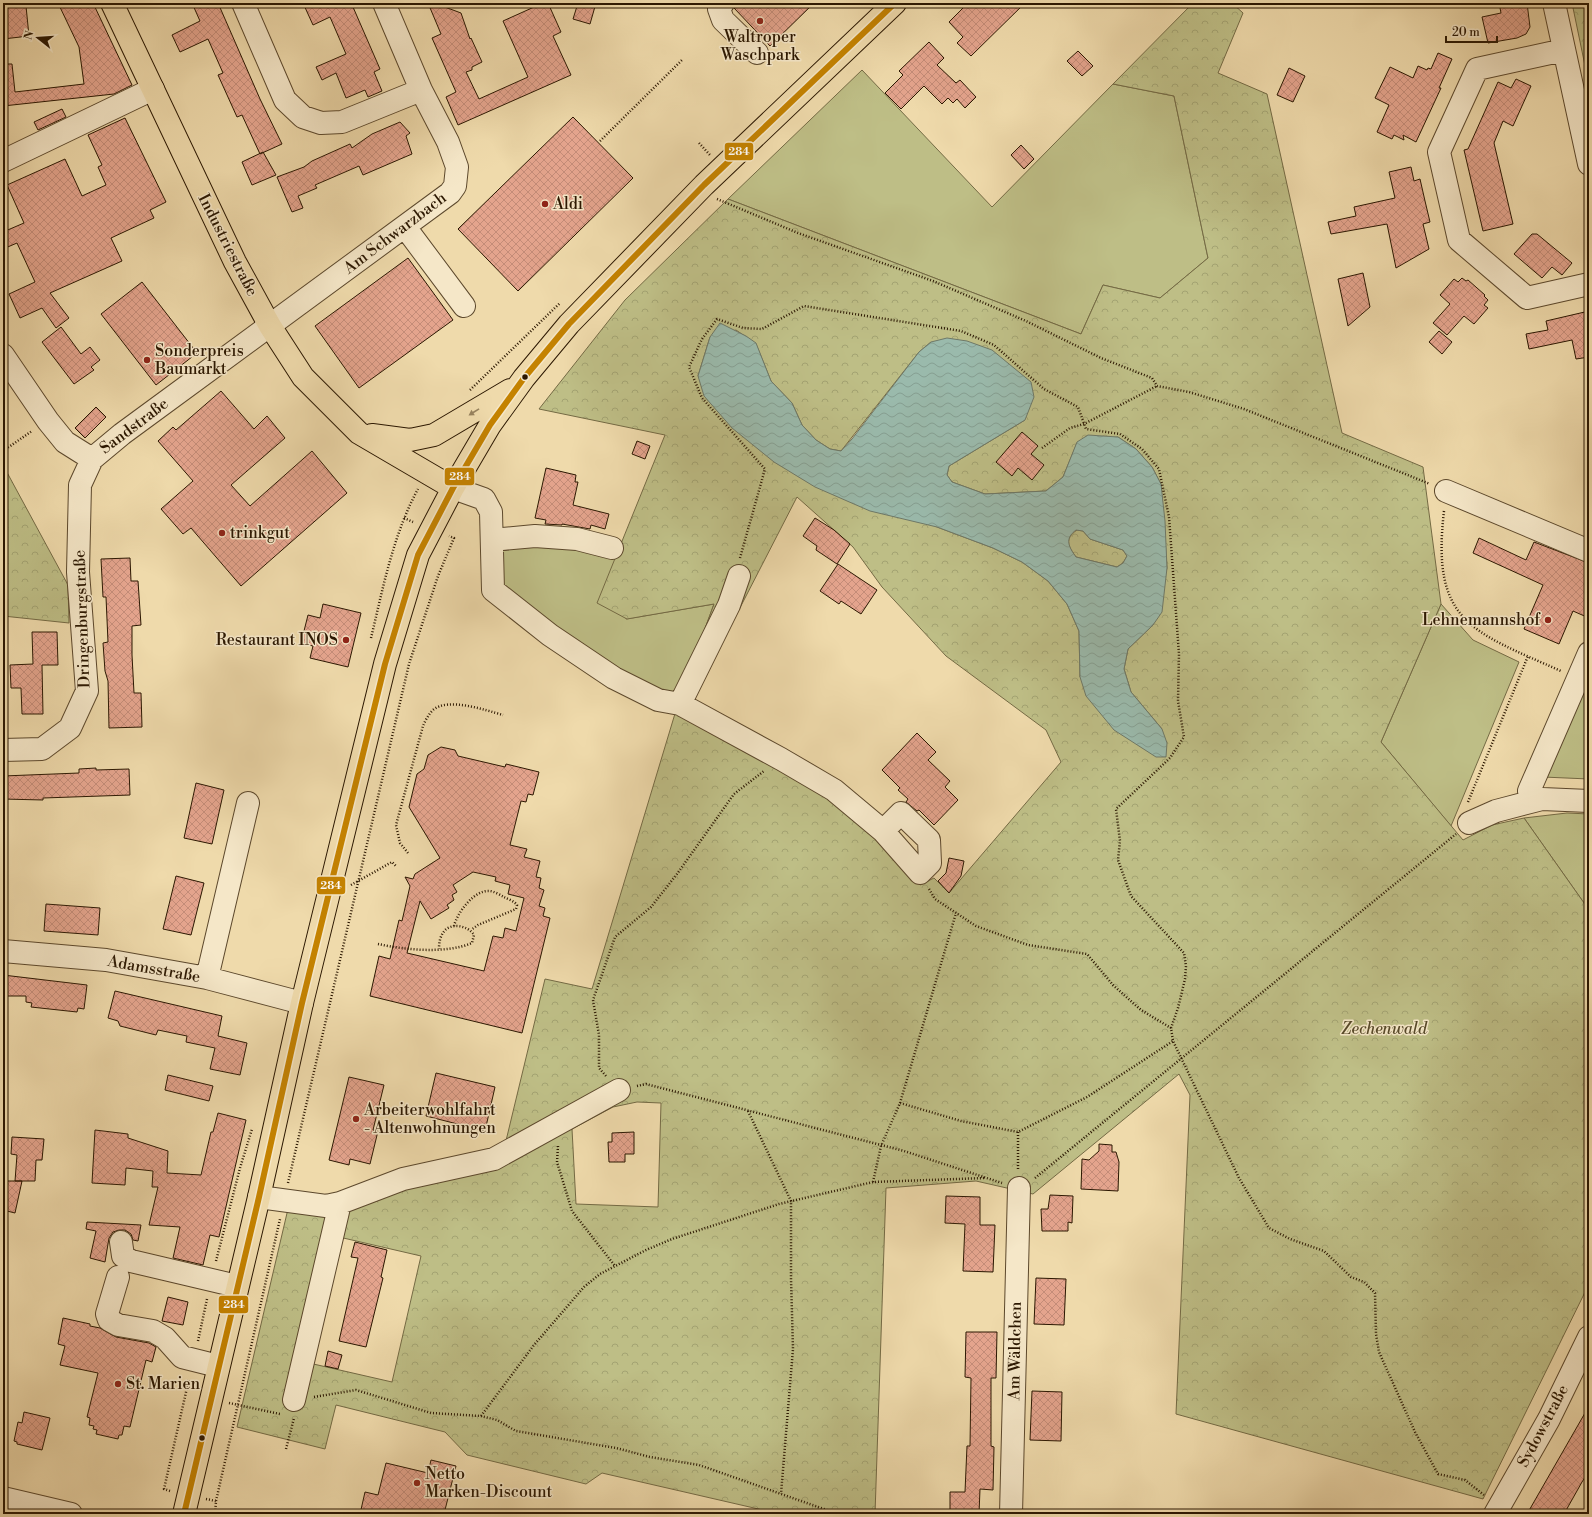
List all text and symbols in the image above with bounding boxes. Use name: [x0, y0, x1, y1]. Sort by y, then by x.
marker: Waltroper Waschpark: [755, 16, 765, 26]
north arrow: [18, 18, 58, 58]
scale bar: [1446, 18, 1497, 44]
text: 20 m: [1452, 25, 1480, 40]
place label: Waltroper Waschpark: [720, 27, 801, 65]
text: N: [21, 29, 37, 42]
line badge: 284: [724, 142, 754, 161]
text: 284: [728, 145, 750, 159]
street label: Am Schwarzbach: [339, 188, 451, 279]
street label: Industriestraße: [194, 191, 262, 299]
place label: Aldi: [552, 194, 583, 214]
marker: Aldi: [540, 199, 550, 209]
place label: Sonderpreis Baumarkt: [154, 341, 244, 379]
marker: Sonderpreis Baumarkt: [142, 355, 152, 365]
unlabelled marker: [520, 372, 530, 382]
street label: Sandstraße: [96, 394, 172, 458]
one-way arrow: [469, 408, 479, 416]
line badge: 284: [444, 467, 475, 486]
text: 284: [449, 470, 471, 484]
place label: trinkgut: [230, 523, 290, 543]
marker: trinkgut: [217, 528, 227, 538]
street label: Dringenburgstraße: [70, 550, 94, 688]
place label: Lehnemannshof: [1422, 610, 1541, 630]
marker: Lehnemannshof: [1543, 615, 1553, 625]
place label: Restaurant INOS: [216, 630, 338, 650]
marker: Restaurant INOS: [341, 635, 351, 645]
line badge: 284: [316, 876, 346, 895]
text: 284: [320, 879, 342, 893]
street label: Adamsstraße: [105, 951, 202, 987]
park label: Zechenwald: [1341, 1019, 1428, 1039]
place label: Arbeiterwohlfahrt - Altenwohnungen: [363, 1100, 496, 1138]
marker: Arbeiterwohlfahrt - Altenwohnungen: [351, 1114, 361, 1124]
line badge: 284: [218, 1295, 249, 1314]
text: 284: [223, 1298, 245, 1312]
street label: Am Wäldchen: [1004, 1301, 1026, 1402]
place label: St. Marien: [126, 1374, 201, 1394]
marker: St. Marien: [113, 1379, 123, 1389]
street label: Sydowstraße: [1513, 1381, 1573, 1471]
unlabelled marker: [197, 1433, 207, 1443]
place label: Netto Marken-Discount: [425, 1464, 553, 1502]
marker: Netto Marken-Discount: [412, 1478, 422, 1488]

